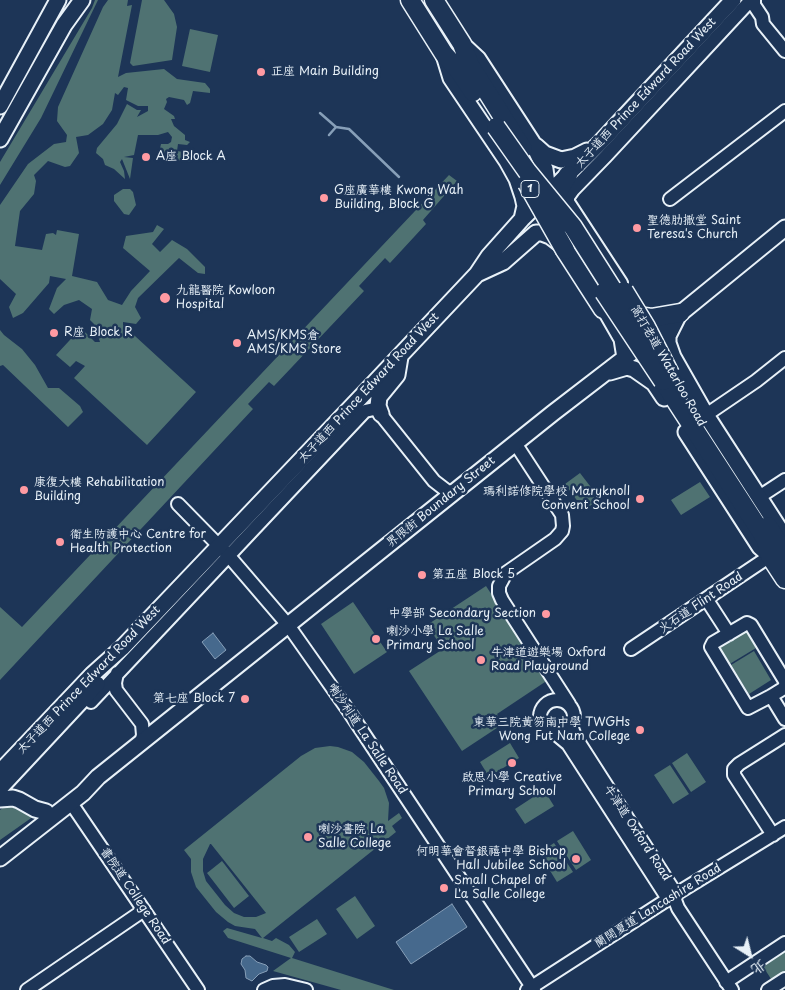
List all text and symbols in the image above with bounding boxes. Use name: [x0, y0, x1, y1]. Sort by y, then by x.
street label: 太子道西 Prince Edward Road West: [573, 15, 719, 171]
place label: 正座 Main Building: [271, 65, 379, 79]
marker: 正座 Main Building: [255, 66, 267, 78]
place label: A座 Block A: [156, 150, 226, 164]
marker: A座 Block A: [140, 151, 152, 163]
road number: 1: [521, 180, 539, 198]
place label: G座廣華樓 Kwong Wah Building, Block G: [334, 184, 464, 212]
marker: G座廣華樓 Kwong Wah Building, Block G: [318, 192, 330, 204]
place label: 聖德肋撒堂 Saint Teresa's Church: [647, 214, 741, 242]
marker: 聖德肋撒堂 Saint Teresa's Church: [631, 222, 643, 234]
place label: 九龍醫院 Kowloon Hospital: [176, 284, 275, 312]
marker: 九龍醫院 Kowloon Hospital: [158, 291, 172, 305]
street label: 窩打老道 Waterloo Road: [627, 303, 709, 429]
street label: 太子道西 Prince Edward Road West: [296, 310, 442, 466]
place label: R座 Block R: [64, 326, 133, 340]
marker: R座 Block R: [48, 327, 60, 339]
place label: AMS/KMS倉 AMS/KMS Store: [247, 329, 341, 357]
marker: AMS/KMS倉 AMS/KMS Store: [231, 337, 243, 349]
street label: 界限街 Boundary Street: [384, 454, 498, 550]
place label: 康復大樓 Rehabilitation Building: [34, 476, 164, 504]
marker: 康復大樓 Rehabilitation Building: [18, 484, 30, 496]
place label: 瑪利諾修院學校 Maryknoll Convent School: [483, 485, 630, 513]
marker: 瑪利諾修院學校 Maryknoll Convent School: [634, 493, 646, 505]
place label: 衛生防護中心 Centre for Health Protection: [70, 528, 206, 556]
marker: 衛生防護中心 Centre for Health Protection: [54, 536, 66, 548]
place label: 第五座 Block 5: [432, 568, 515, 582]
marker: 第五座 Block 5: [416, 569, 428, 581]
street label: 火石道 Flint Road: [656, 570, 746, 636]
street label: 太子道西 Prince Edward Road West: [14, 603, 164, 757]
place label: 中學部 Secondary Section: [389, 607, 536, 621]
marker: 中學部 Secondary Section: [540, 608, 552, 620]
place label: 喇沙小學 La Salle Primary School: [386, 625, 484, 653]
marker: 喇沙小學 La Salle Primary School: [370, 633, 382, 645]
place label: 牛津道遊樂場 Oxford Road Playground: [491, 646, 606, 674]
marker: 牛津道遊樂場 Oxford Road Playground: [475, 654, 487, 666]
street label: 喇沙利道 La Salle Road: [324, 681, 410, 797]
place label: 第七座 Block 7: [153, 692, 235, 706]
marker: 第七座 Block 7: [239, 693, 251, 705]
place label: 東華三院黃笏南中學 TWGHs Wong Fut Nam College: [473, 716, 630, 744]
marker: 東華三院黃笏南中學 TWGHs Wong Fut Nam College: [634, 724, 646, 736]
marker: 啟思小學 Creative Primary School: [506, 757, 518, 769]
place label: 啟思小學 Creative Primary School: [462, 771, 562, 799]
street label: 牛津道 Oxford Road: [601, 782, 673, 884]
place label: 喇沙書院 La Salle College: [318, 823, 391, 851]
marker: 喇沙書院 La Salle College: [302, 831, 314, 843]
street label: 書院道 College Road: [97, 845, 173, 947]
place label: 何明華會督銀禧中學 Bishop Hall Jubilee School: [416, 845, 566, 873]
marker: 何明華會督銀禧中學 Bishop Hall Jubilee School: [570, 853, 582, 865]
street label: 蘭開夏道 Lancashire Road: [592, 861, 724, 951]
place label: Small Chapel of La Salle College: [454, 874, 546, 902]
marker: Small Chapel of La Salle College: [438, 882, 450, 894]
north arrow: [725, 930, 775, 980]
text: 北: [747, 955, 771, 980]

